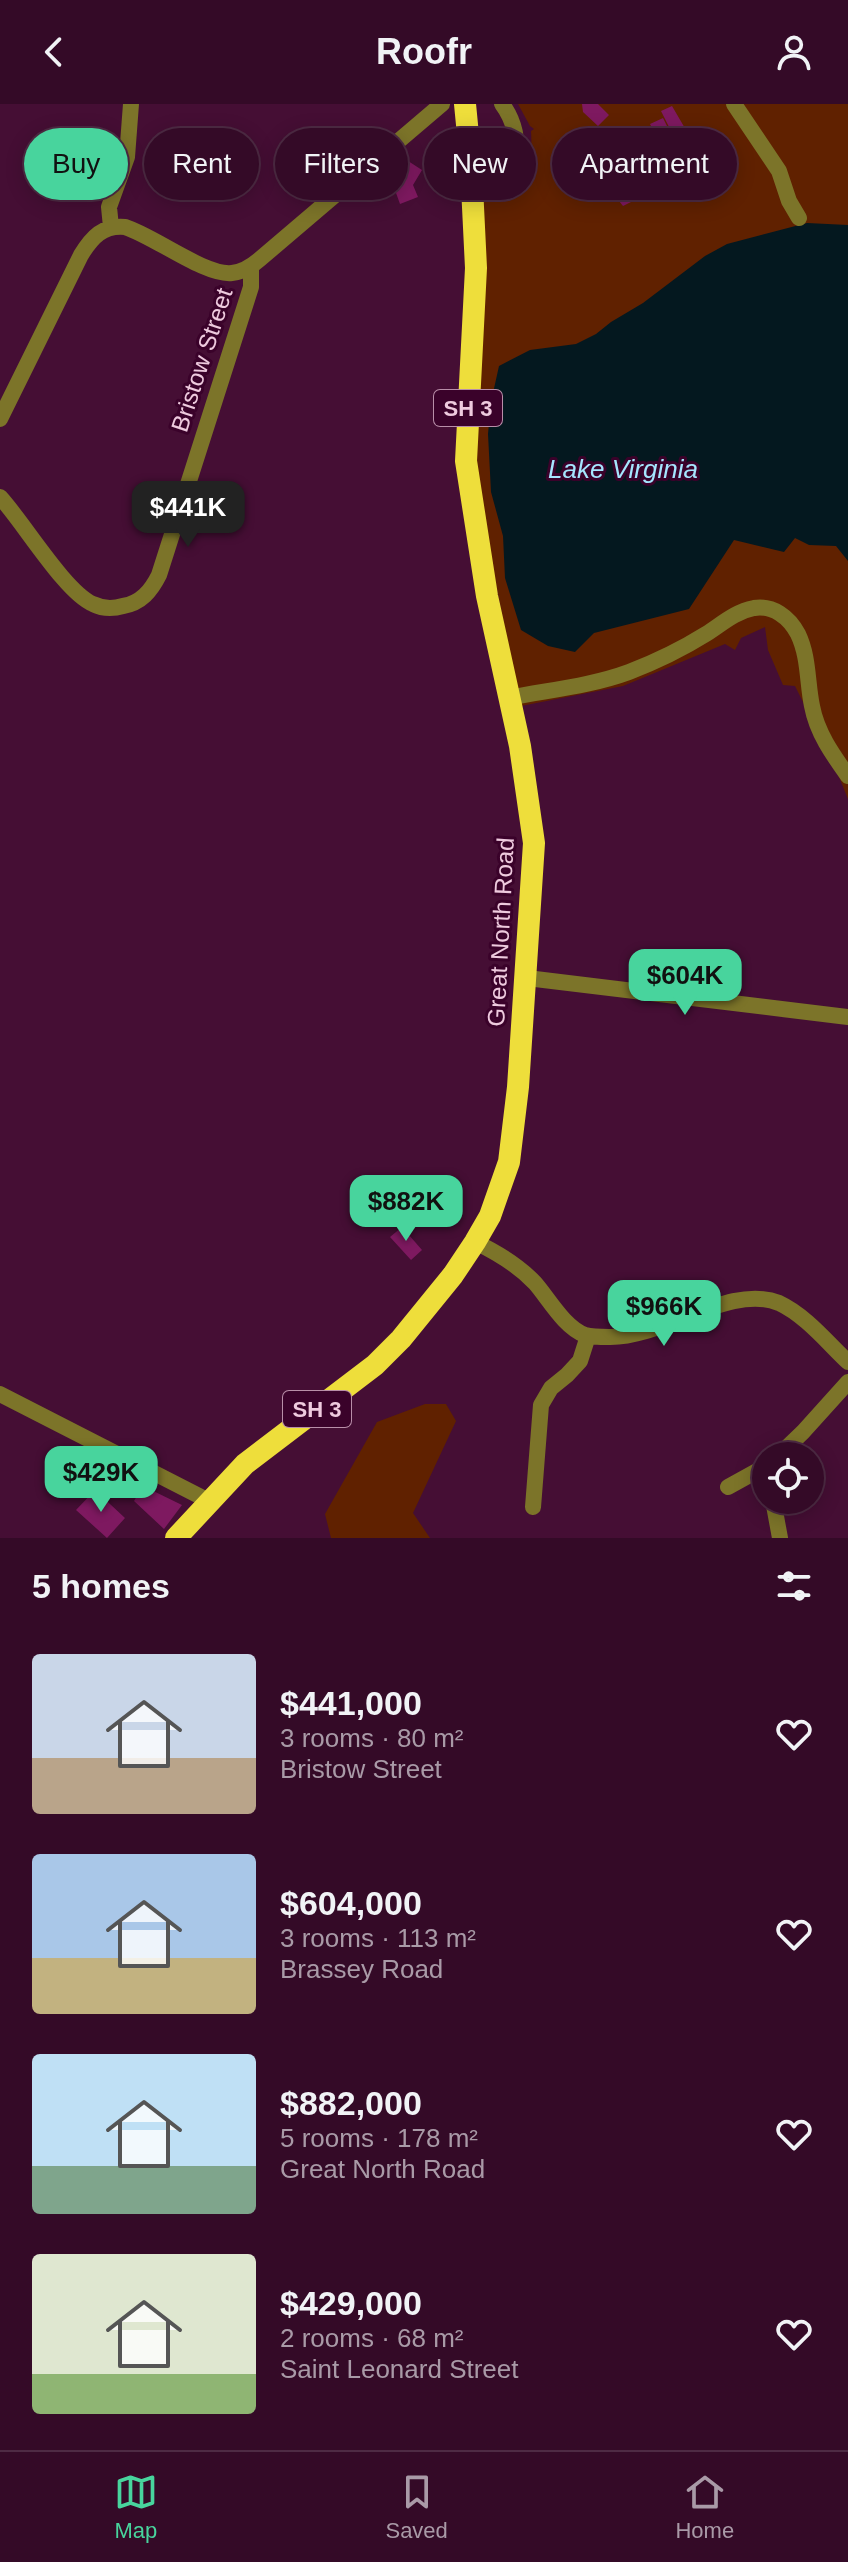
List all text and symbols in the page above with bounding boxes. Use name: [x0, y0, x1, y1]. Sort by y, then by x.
icon: back: [32, 30, 76, 74]
icon: person: [772, 30, 816, 74]
text: Roofr: [376, 31, 472, 72]
chip: Buy: [24, 128, 128, 200]
chip: Rent: [144, 128, 259, 200]
chip: Filters: [275, 128, 408, 200]
chip: New: [424, 128, 536, 200]
chip: Apartment: [552, 128, 737, 200]
street label: Bristow Street: [166, 284, 238, 435]
road number: SH 3: [434, 390, 502, 426]
water label: Lake Virginia: [548, 454, 698, 484]
pin: $441K: [132, 481, 244, 549]
text: $441K: [150, 492, 226, 522]
street label: Great North Road: [482, 837, 519, 1027]
pin: $604K: [629, 949, 741, 1017]
text: $604K: [647, 960, 723, 990]
pin: $882K: [350, 1175, 462, 1243]
text: $882K: [368, 1186, 444, 1216]
pin: $966K: [608, 1280, 720, 1348]
text: $966K: [626, 1291, 702, 1321]
road number: SH 3: [283, 1391, 351, 1427]
map controls: [752, 1442, 824, 1514]
button: locate: [752, 1442, 824, 1514]
pin: $429K: [45, 1446, 157, 1514]
text: $429K: [63, 1457, 139, 1487]
icon: filters: [772, 1564, 816, 1608]
text: 5 homes: [32, 1567, 170, 1605]
text: $441,000: [280, 1684, 422, 1722]
icon: home: [96, 1686, 192, 1782]
icon: heart: [772, 1712, 816, 1756]
text: 3 rooms · 80 m²: [280, 1723, 464, 1753]
text: Bristow Street: [280, 1754, 442, 1784]
text: $604,000: [280, 1884, 422, 1922]
icon: home: [96, 1886, 192, 1982]
icon: heart: [772, 1912, 816, 1956]
text: 3 rooms · 113 m²: [280, 1923, 476, 1953]
text: Brassey Road: [280, 1954, 443, 1984]
text: $882,000: [280, 2084, 422, 2122]
icon: home: [96, 2086, 192, 2182]
icon: heart: [772, 2112, 816, 2156]
text: 5 rooms · 178 m²: [280, 2123, 478, 2153]
text: Great North Road: [280, 2154, 485, 2184]
text: $429,000: [280, 2284, 422, 2322]
icon: home: [96, 2286, 192, 2382]
icon: heart: [772, 2312, 816, 2356]
text: 2 rooms · 68 m²: [280, 2323, 464, 2353]
text: Saint Leonard Street: [280, 2354, 519, 2384]
tab: Map: [114, 2470, 158, 2544]
tab: Saved: [385, 2470, 448, 2544]
tab: Home: [675, 2470, 734, 2544]

